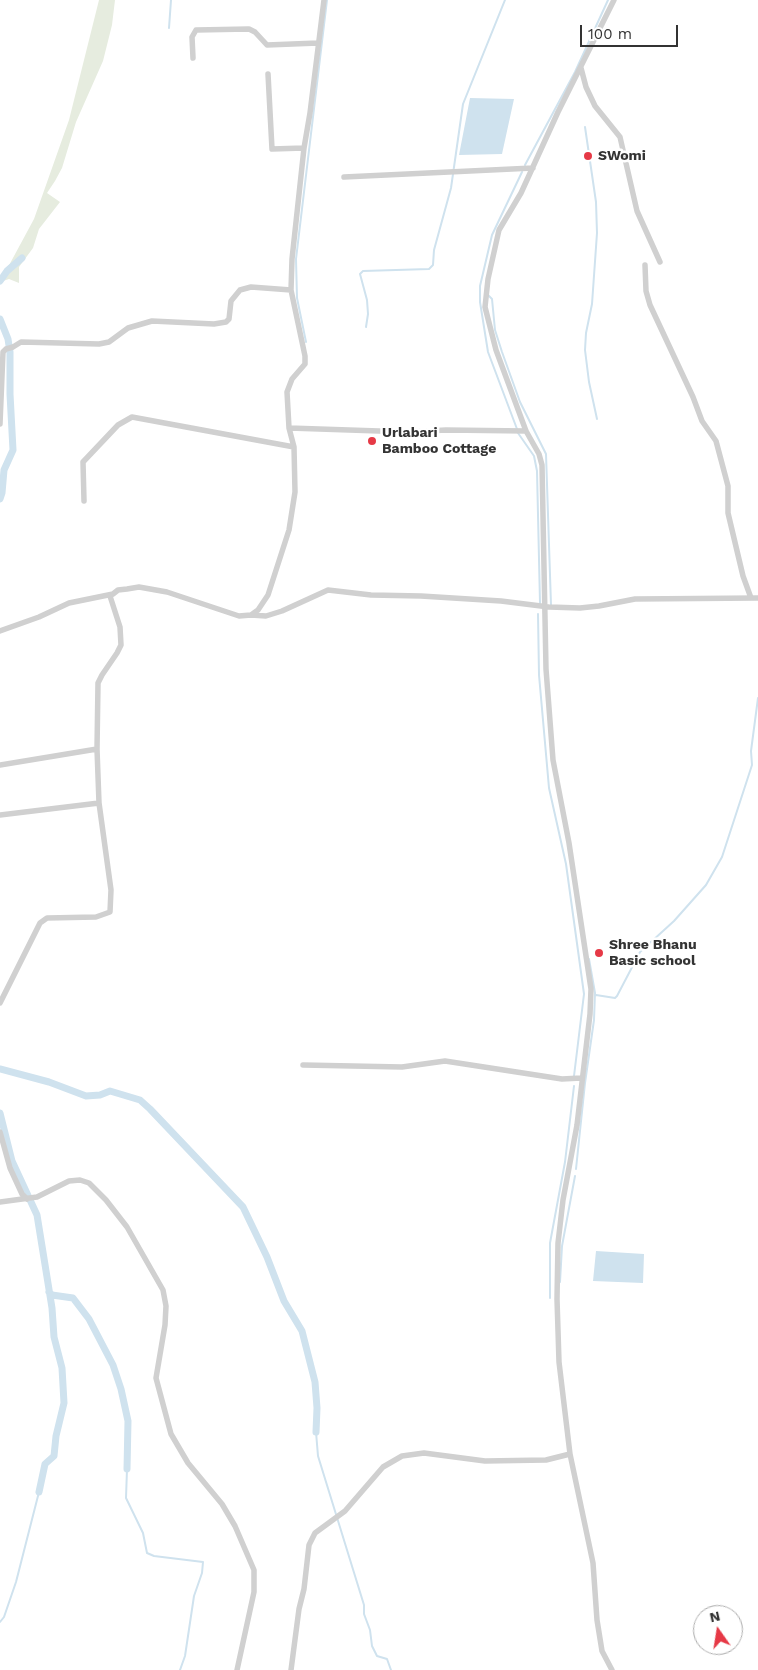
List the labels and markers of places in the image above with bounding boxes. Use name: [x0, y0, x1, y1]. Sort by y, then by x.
place label: SWomi: [598, 148, 646, 164]
marker: SWomi: [582, 150, 594, 162]
place label: Urlabari Bamboo Cottage: [382, 425, 496, 458]
marker: Urlabari Bamboo Cottage: [366, 435, 378, 447]
place label: Shree Bhanu Basic school: [609, 937, 697, 970]
marker: Shree Bhanu Basic school: [593, 947, 605, 959]

